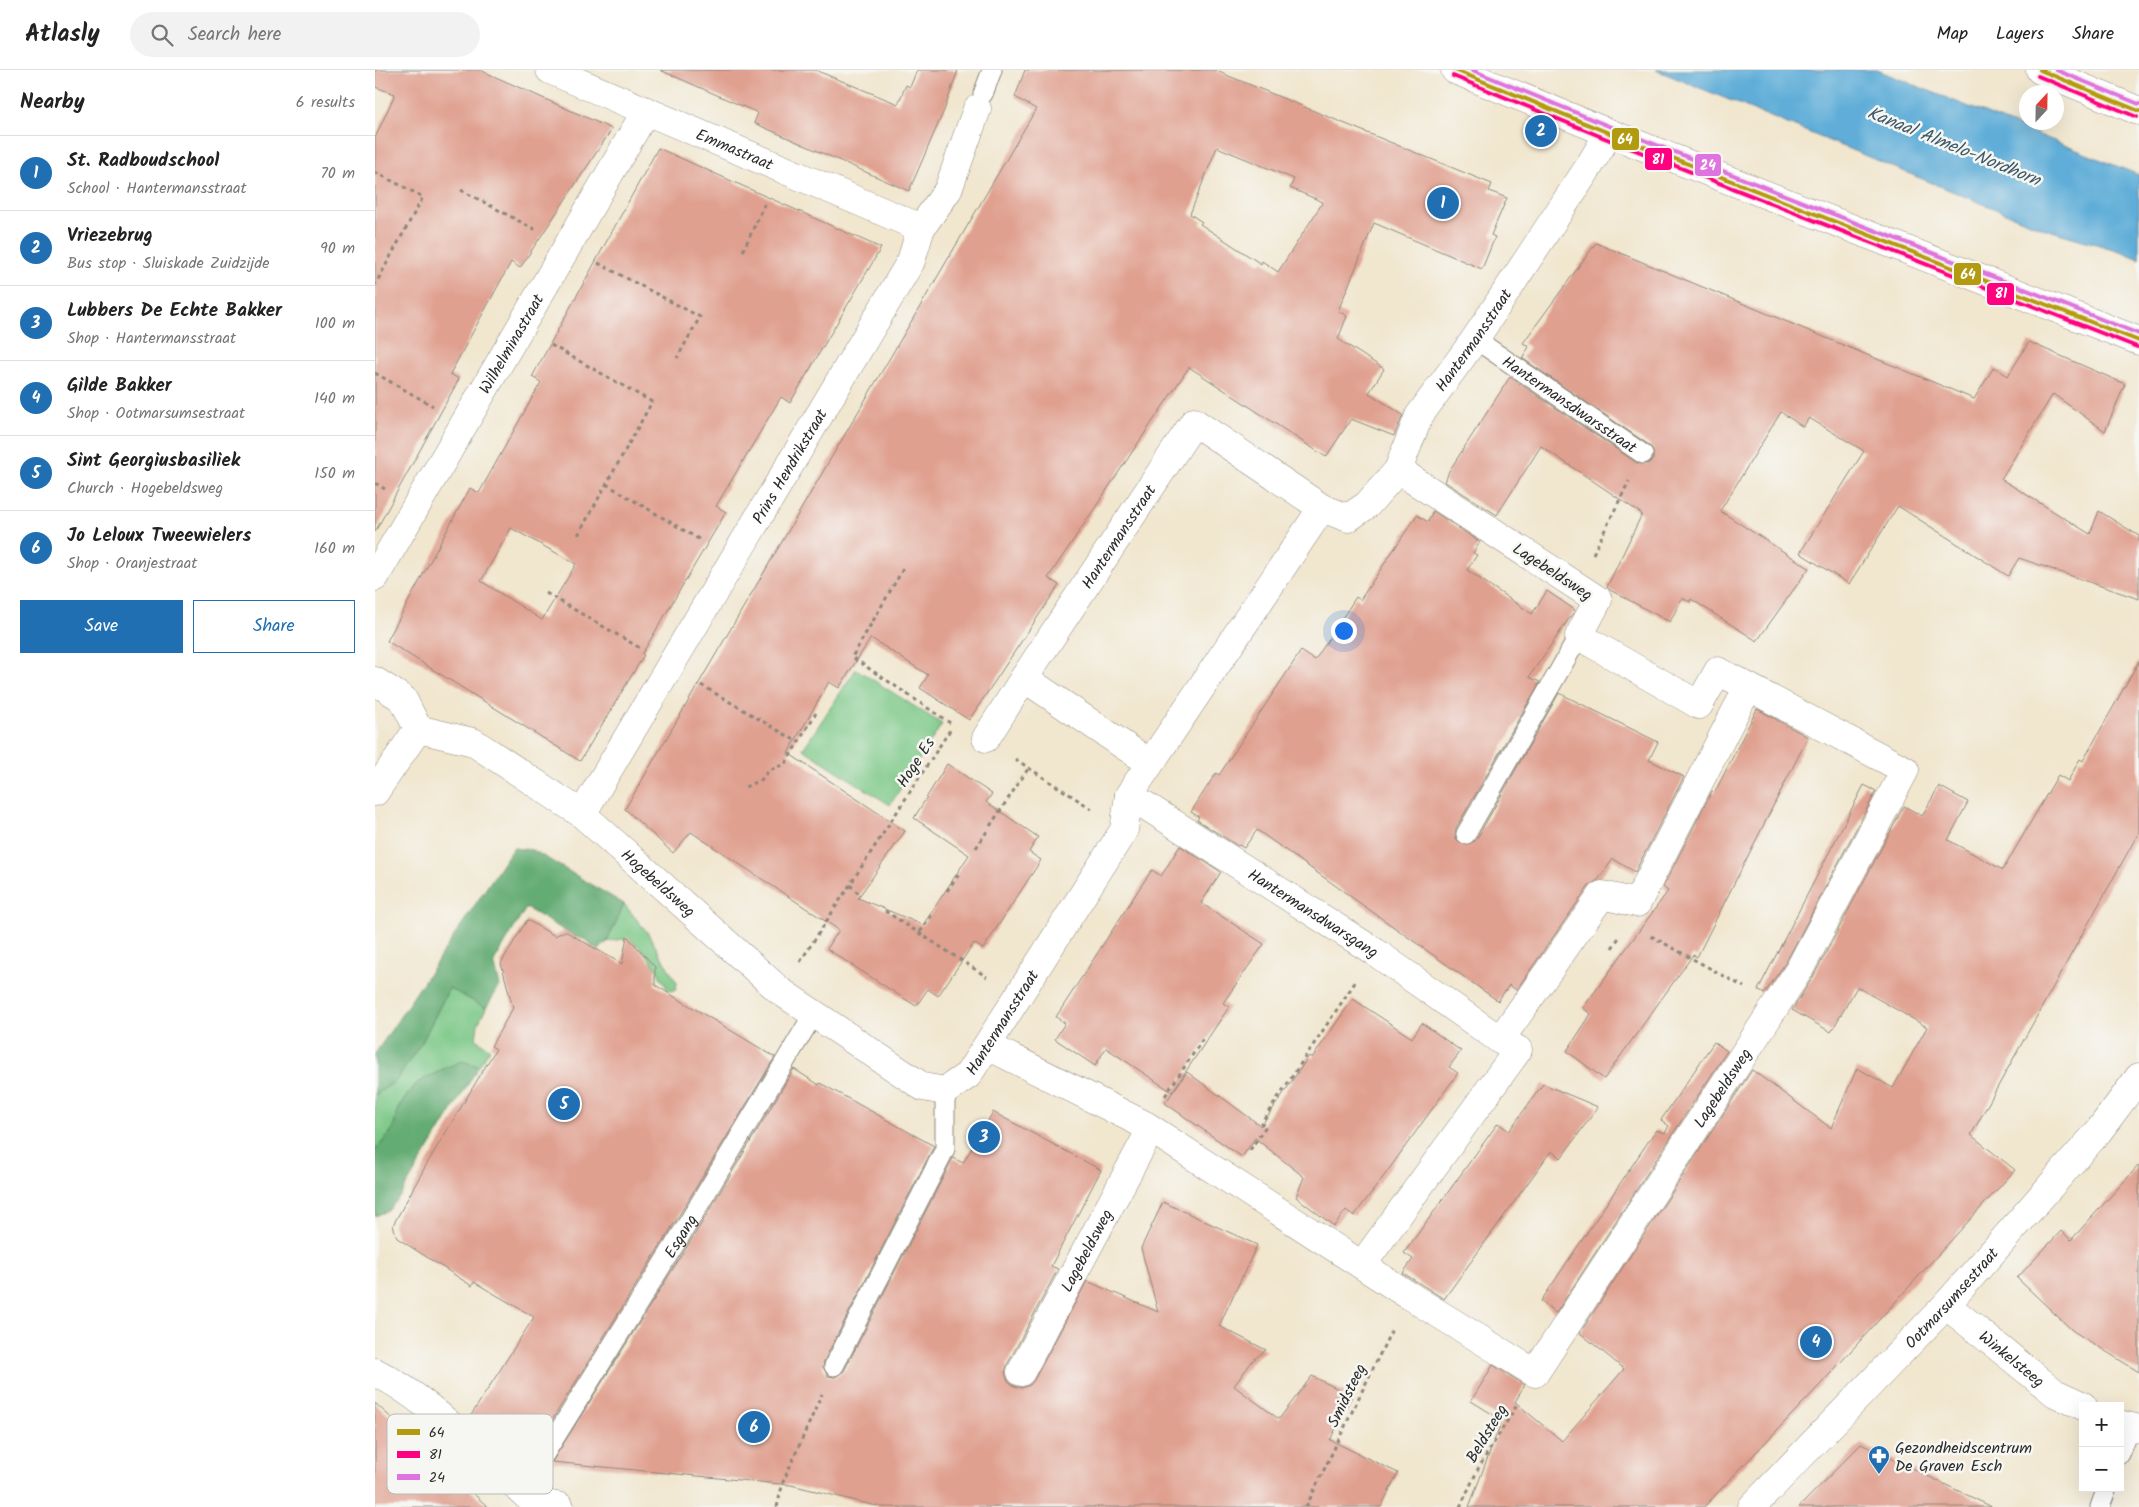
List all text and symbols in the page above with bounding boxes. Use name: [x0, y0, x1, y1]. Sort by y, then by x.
search box: [130, 12, 480, 57]
text: Atlasly: [25, 15, 100, 54]
text: Search here: [188, 20, 281, 50]
text: Map: [1937, 20, 1968, 49]
text: Layers: [1996, 20, 2044, 49]
text: Share: [2072, 20, 2114, 49]
icon: search: [148, 21, 176, 49]
north arrow: [2019, 85, 2064, 130]
text: Nearby: [20, 86, 85, 119]
text: 6 results: [296, 90, 355, 115]
water label: Kanaal Almelo-Nordhorn: [1863, 99, 2046, 196]
pin: 2: [1525, 112, 1557, 150]
street label: Emmastraat: [692, 123, 778, 178]
line badge: 64: [1611, 127, 1640, 151]
text: 64: [1617, 129, 1633, 151]
text: St. Radboudschool: [67, 146, 219, 176]
line badge: 81: [1644, 147, 1673, 171]
text: 81: [1652, 149, 1665, 171]
line badge: 24: [1694, 153, 1722, 177]
text: 24: [1700, 155, 1716, 177]
text: 1: [34, 161, 38, 186]
text: 70 m: [320, 161, 355, 186]
text: School · Hantermansstraat: [67, 176, 247, 201]
pin: 1: [1427, 184, 1459, 222]
text: Vriezebrug: [67, 221, 153, 251]
text: 2: [31, 236, 41, 261]
text: 90 m: [320, 236, 355, 261]
text: Bus stop · Sluiskade Zuidzijde: [67, 251, 270, 276]
line badge: 64: [1953, 262, 1982, 286]
text: 64: [1960, 264, 1976, 286]
line badge: 81: [1986, 282, 2015, 306]
street label: Hantermansstraat: [1430, 283, 1519, 397]
text: 81: [1995, 283, 2008, 305]
street label: Wilhelminastraat: [473, 289, 551, 399]
text: Lubbers De Echte Bakker: [67, 296, 282, 326]
text: 3: [32, 311, 40, 336]
text: 100 m: [315, 311, 355, 336]
text: Shop · Hantermansstraat: [67, 326, 236, 351]
street label: Hantermansdwarsstraat: [1496, 350, 1642, 461]
text: Gilde Bakker: [67, 371, 172, 401]
text: 4: [32, 386, 40, 411]
text: 140 m: [314, 386, 355, 411]
text: Shop · Ootmarsumsestraat: [67, 401, 245, 426]
street label: Prins Hendrikstraat: [746, 404, 835, 529]
text: Sint Georgiusbasiliek: [67, 446, 240, 476]
text: 5: [32, 461, 40, 486]
text: 150 m: [314, 461, 355, 486]
text: Church · Hogebeldsweg: [67, 476, 223, 501]
street label: Hantermansstraat: [1076, 479, 1164, 594]
text: Jo Leloux Tweewielers: [67, 521, 251, 551]
text: 6: [32, 536, 40, 561]
text: 160 m: [314, 536, 355, 561]
street label: Lagebeldsweg: [1507, 537, 1597, 608]
text: Shop · Oranjestraat: [67, 551, 198, 576]
button: Save: [20, 600, 183, 653]
button: Share: [193, 600, 355, 653]
your location: [1331, 618, 1357, 644]
street label: Hoge Es: [891, 733, 942, 793]
street label: Hogebeldsweg: [615, 843, 701, 924]
street label: Hantermansdwarsgang: [1243, 863, 1383, 965]
street label: Hantermansstraat: [960, 965, 1046, 1081]
street label: Lagebeldsweg: [1688, 1044, 1759, 1133]
pin: 5: [548, 1085, 580, 1123]
pin: 3: [968, 1118, 1000, 1156]
street label: Lagebeldsweg: [1055, 1205, 1120, 1297]
street label: Esgang: [658, 1210, 704, 1263]
street label: Ootmarsumsestraat: [1899, 1242, 2006, 1355]
pin: 4: [1800, 1323, 1832, 1361]
street label: Winkelsteeg: [1973, 1325, 2050, 1394]
street label: Smidsteeg: [1321, 1360, 1373, 1432]
street label: Beldsteeg: [1460, 1400, 1515, 1468]
map controls: [2079, 1402, 2124, 1492]
button: +: [2079, 1402, 2124, 1447]
pin: 6: [738, 1408, 770, 1446]
legend: [387, 1414, 553, 1494]
text: 64: [429, 1422, 445, 1444]
place label: Gezondheidscentrum De Graven Esch: [1895, 1436, 2032, 1479]
text: 81: [429, 1444, 442, 1466]
pharmacy icon: Gezondheidscentrum De Graven Esch: [1867, 1444, 1891, 1475]
button: −: [2079, 1447, 2124, 1492]
text: 24: [429, 1467, 445, 1489]

